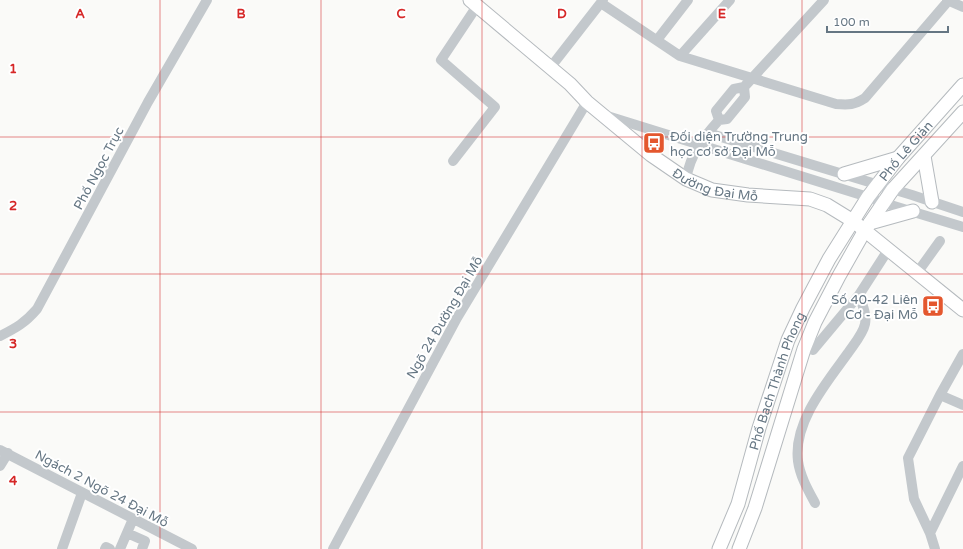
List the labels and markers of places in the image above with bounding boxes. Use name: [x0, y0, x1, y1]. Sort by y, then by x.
place label: Đối diện Trường Trung học cơ sở Đại Mỗ: [670, 129, 808, 160]
bus stop icon: Đối diện Trường Trung học cơ sở Đại Mỗ: [641, 130, 667, 156]
place label: Số 40-42 Liên Cơ - Đại Mỗ: [831, 292, 918, 323]
bus stop icon: Số 40-42 Liên Cơ - Đại Mỗ: [920, 293, 946, 319]

